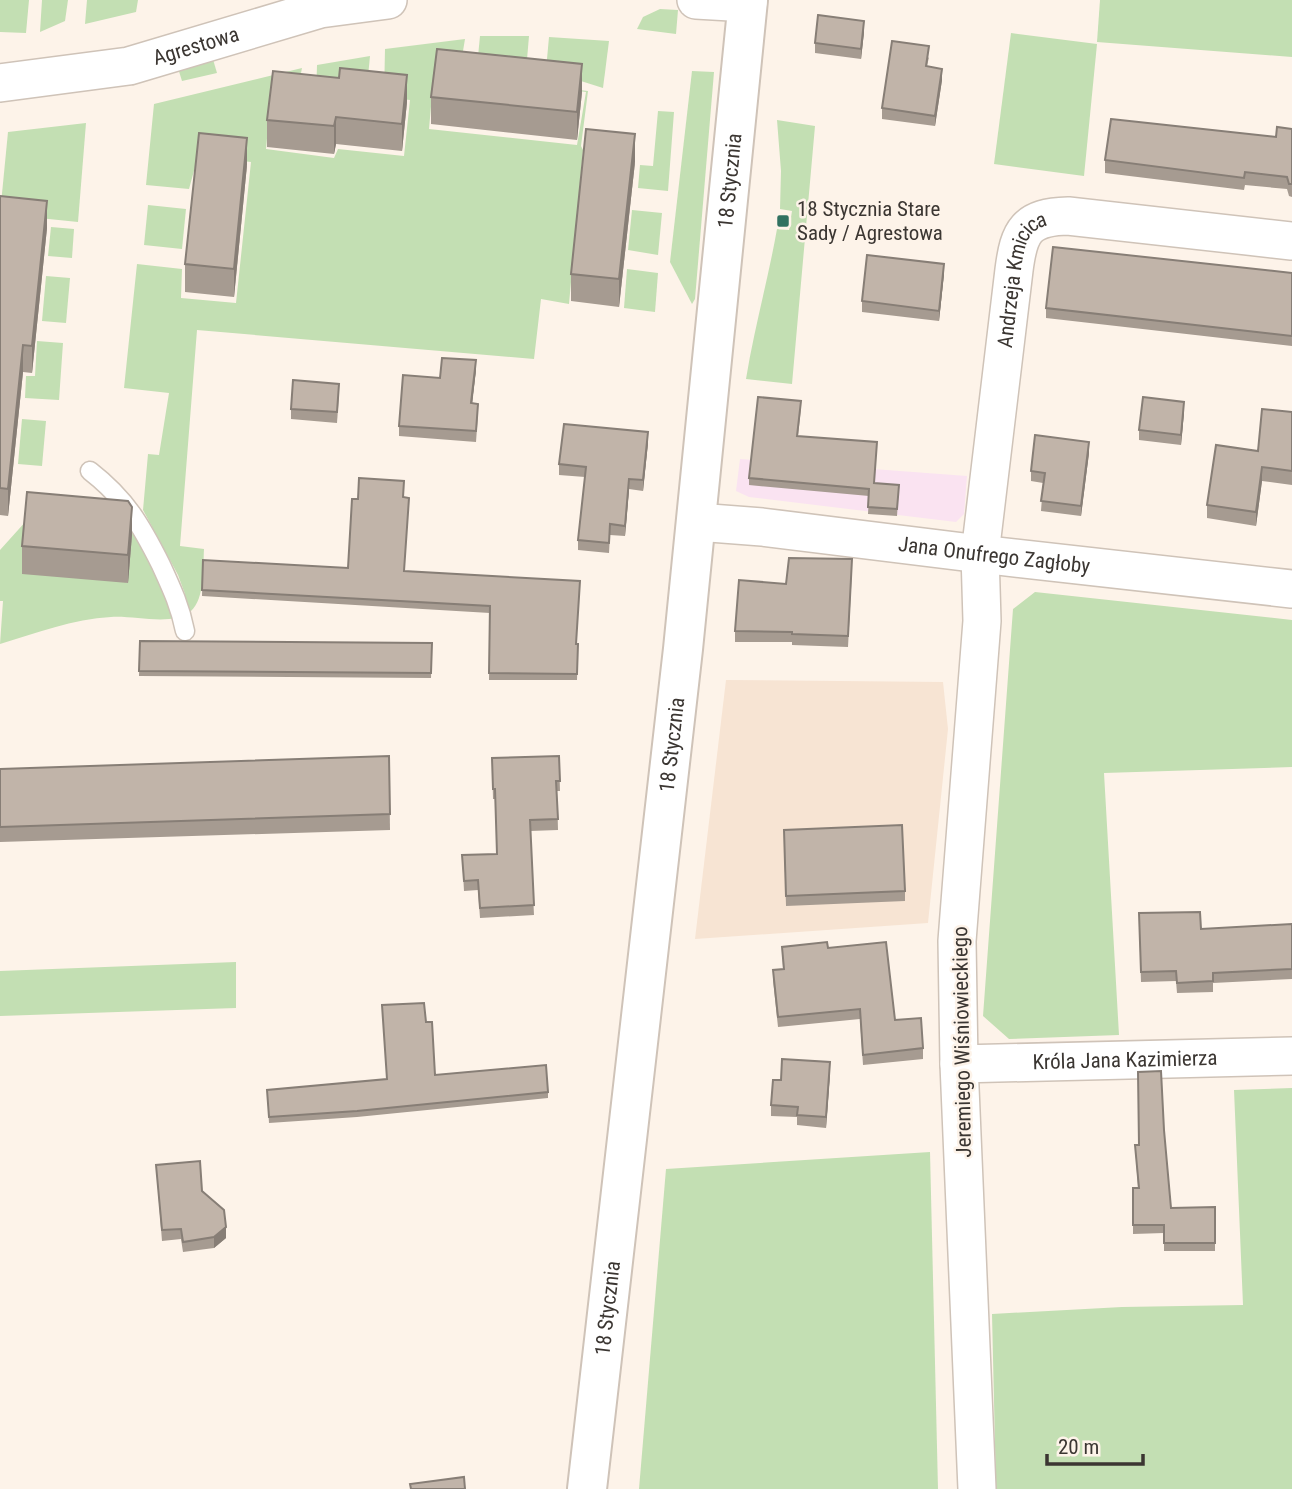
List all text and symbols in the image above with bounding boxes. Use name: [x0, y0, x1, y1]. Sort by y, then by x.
street label: Agrestowa: [150, 22, 242, 70]
street label: 18 Stycznia: [713, 132, 747, 229]
place label: 18 Stycznia Stare Sady / Agrestowa: [797, 197, 943, 245]
street label: Andrzeja Kmicica: [993, 207, 1050, 349]
marker: 18 Stycznia Stare Sady / Agrestowa: [775, 213, 791, 229]
street label: Jana Onufrego Zagłoby: [897, 532, 1091, 578]
street label: 18 Stycznia: [655, 696, 689, 794]
street label: Jeremiego Wiśniowieckiego: [948, 926, 976, 1158]
street label: Króla Jana Kazimierza: [1032, 1046, 1218, 1074]
street label: 18 Stycznia: [590, 1259, 625, 1357]
scale bar: [1047, 1422, 1143, 1466]
text: 20 m: [1058, 1435, 1099, 1459]

